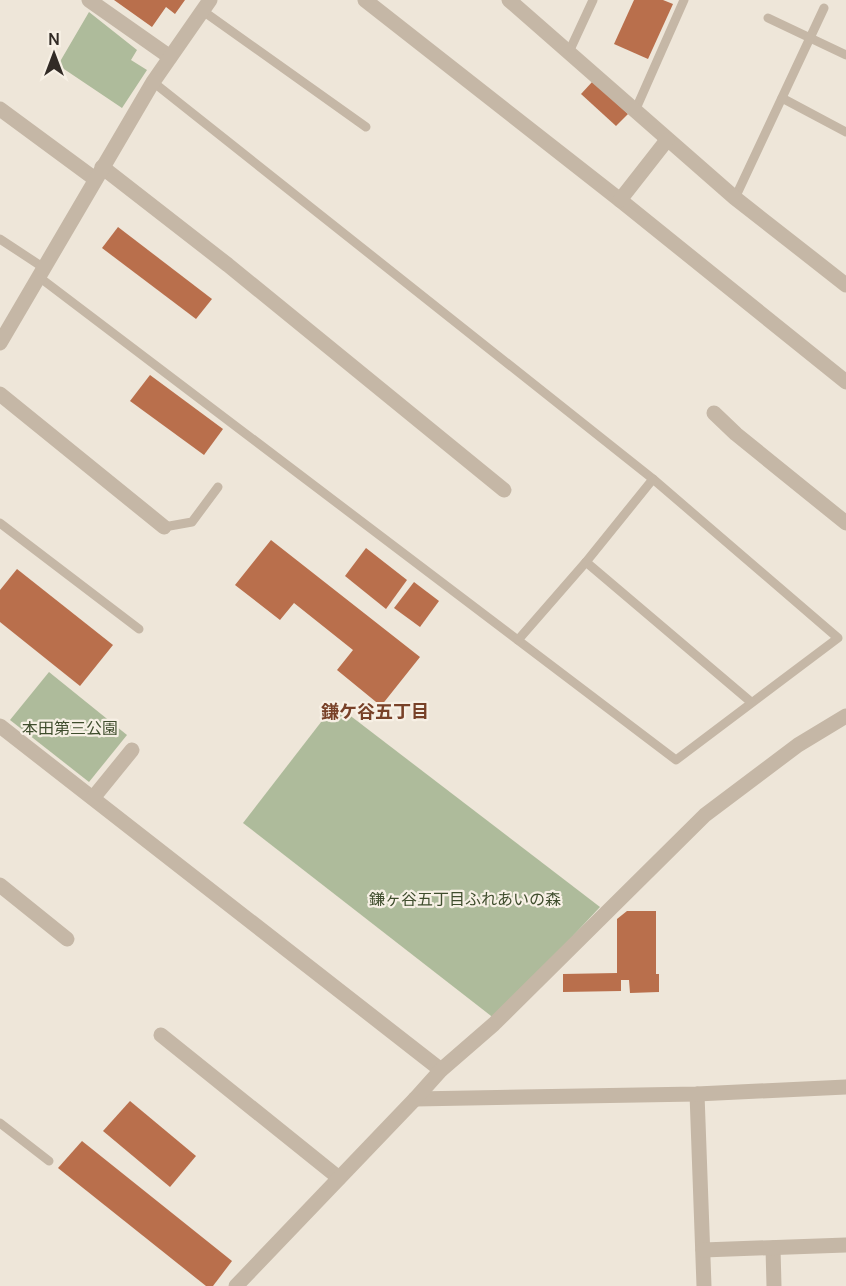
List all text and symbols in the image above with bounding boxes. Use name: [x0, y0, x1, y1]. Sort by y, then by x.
north arrow: [24, 24, 84, 84]
text: N: [48, 28, 60, 50]
district label: 鎌ケ谷五丁目: [321, 699, 429, 723]
park label: 本田第三公園: [22, 717, 118, 739]
park label: 鎌ヶ谷五丁目ふれあいの森: [369, 888, 561, 910]

